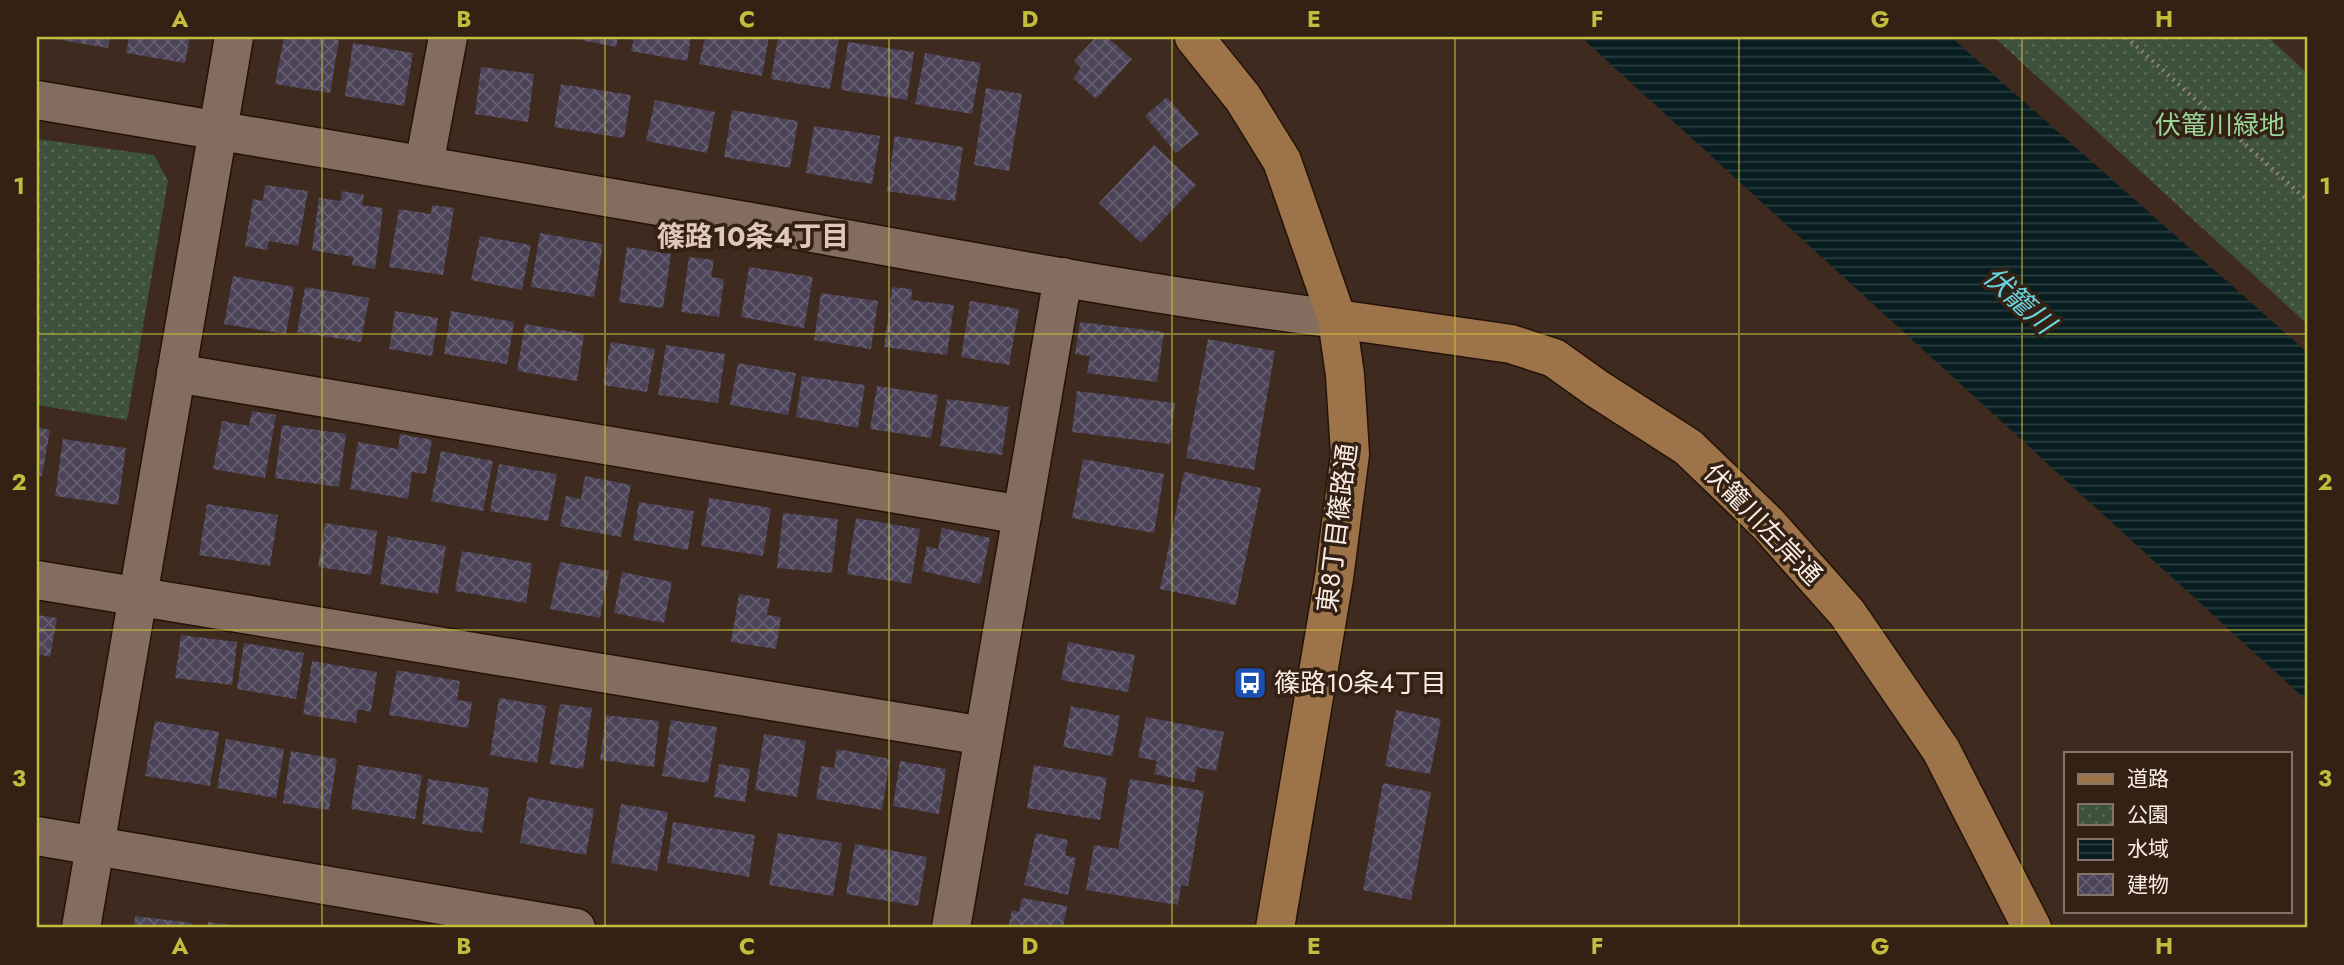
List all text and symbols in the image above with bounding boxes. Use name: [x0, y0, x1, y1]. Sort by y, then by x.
text: A: [171, 2, 189, 36]
text: B: [456, 2, 472, 36]
text: C: [739, 2, 755, 36]
text: D: [1022, 2, 1039, 36]
text: E: [1307, 2, 1321, 36]
text: F: [1591, 2, 1603, 36]
text: G: [1871, 2, 1889, 36]
text: H: [2155, 2, 2173, 36]
park label: 伏篭川緑地: [2155, 106, 2285, 144]
text: 1: [13, 169, 25, 203]
text: 1: [2319, 169, 2331, 203]
district label: 篠路10条4丁目: [657, 216, 849, 257]
water label: 伏籠川: [1974, 257, 2066, 345]
street label: 東8丁目篠路通: [1308, 441, 1366, 615]
street label: 伏籠川左岸通: [1695, 455, 1831, 593]
text: 2: [11, 465, 27, 499]
text: 2: [2317, 465, 2333, 499]
bus stop icon: 篠路10条4丁目: [1231, 664, 1269, 702]
place label: 篠路10条4丁目: [1274, 664, 1446, 702]
legend: [2064, 752, 2292, 912]
text: 3: [12, 761, 26, 795]
text: 3: [2318, 761, 2332, 795]
text: 道路: [2127, 764, 2169, 794]
text: 公園: [2127, 800, 2169, 830]
text: 水域: [2127, 834, 2169, 864]
text: 建物: [2127, 870, 2169, 900]
text: A: [171, 929, 189, 963]
text: B: [456, 929, 472, 963]
text: C: [739, 929, 755, 963]
text: D: [1022, 929, 1039, 963]
text: E: [1307, 929, 1321, 963]
text: F: [1591, 929, 1603, 963]
text: G: [1871, 929, 1889, 963]
text: H: [2155, 929, 2173, 963]

